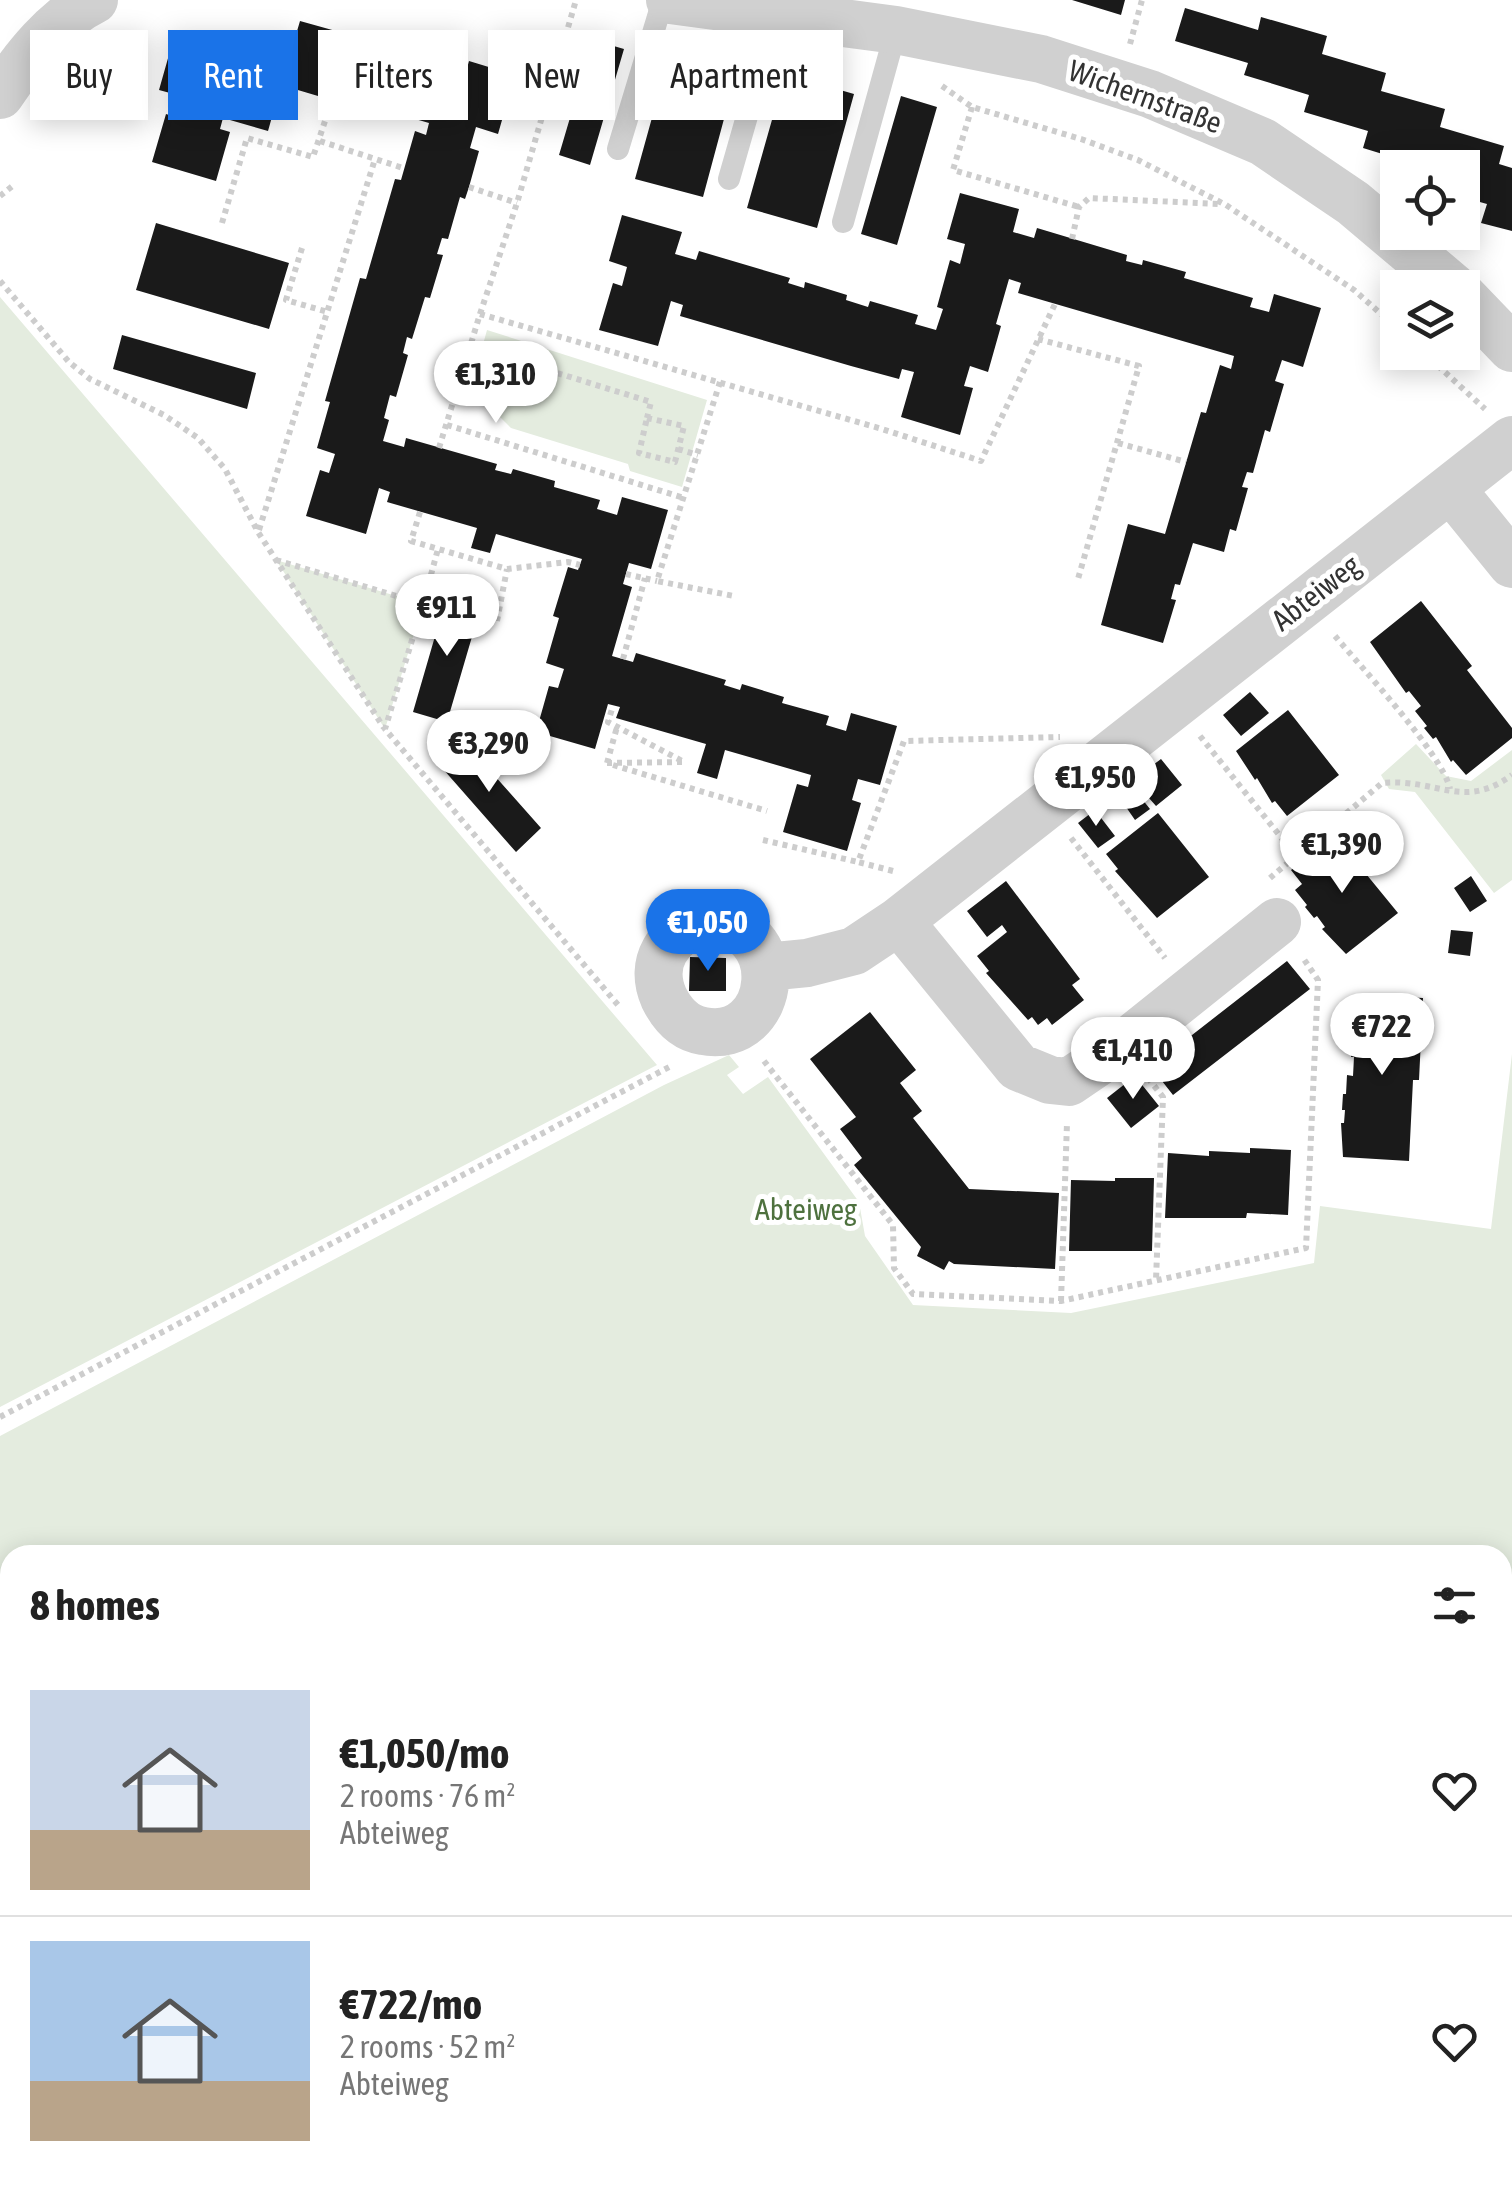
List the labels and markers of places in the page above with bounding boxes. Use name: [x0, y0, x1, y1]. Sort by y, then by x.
pin: €1,310: [415, 341, 577, 426]
pin: €911: [388, 574, 506, 659]
pin: €3,290: [408, 710, 570, 795]
pin: €1,950: [1015, 744, 1177, 829]
pin: €1,390: [1261, 811, 1423, 896]
pin: €1,050: [627, 889, 789, 974]
pin: €722: [1323, 993, 1441, 1078]
pin: €1,410: [1052, 1017, 1214, 1102]

